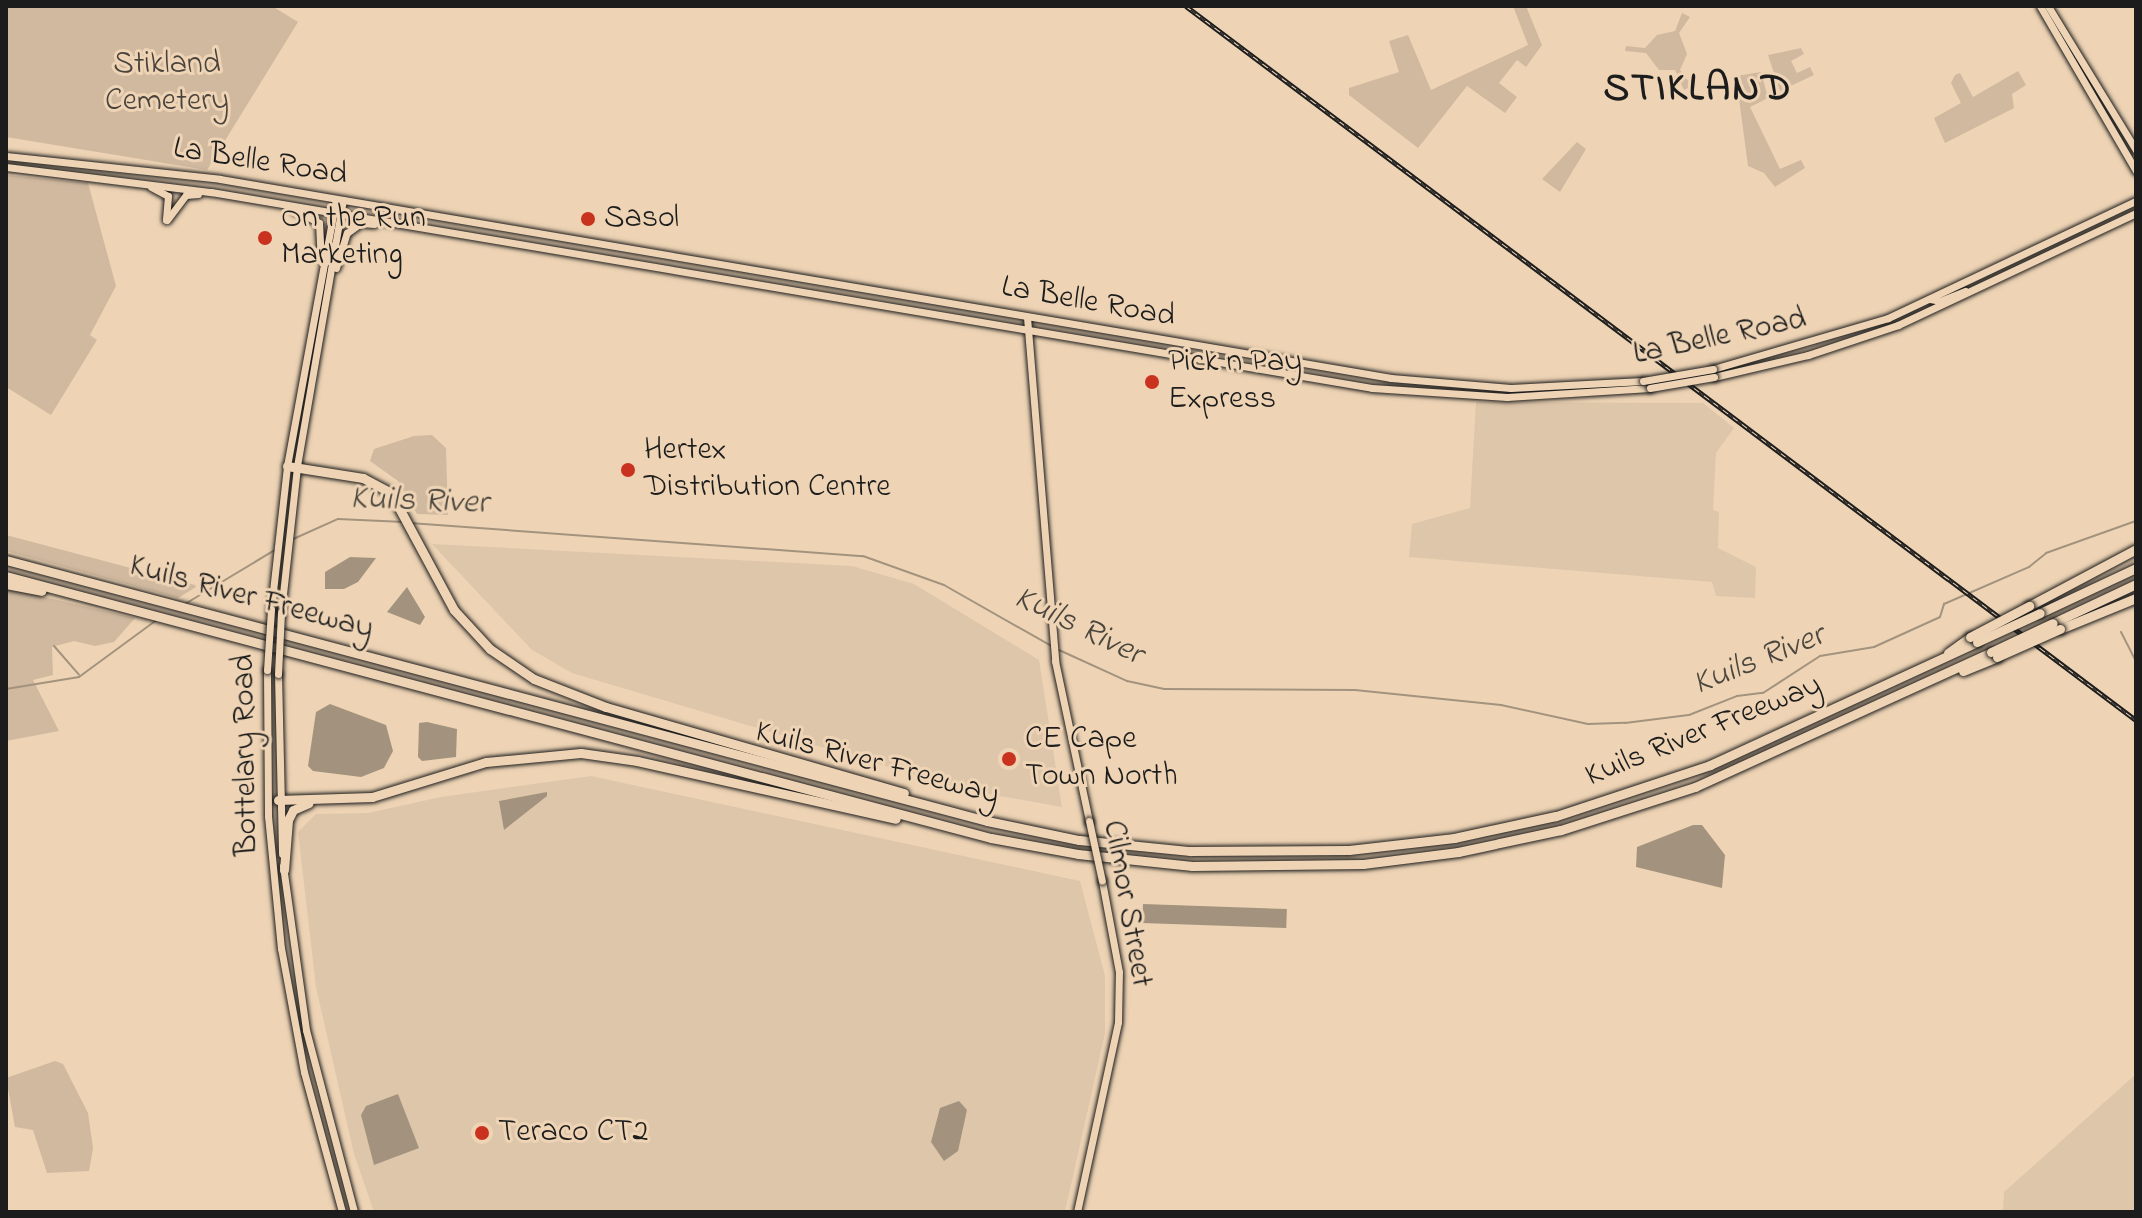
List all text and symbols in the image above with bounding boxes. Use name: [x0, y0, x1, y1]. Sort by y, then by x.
park label: Stikland Cemetery: [105, 47, 229, 122]
district label: STIKLAND: [1603, 66, 1793, 114]
street label: La Belle Road: [170, 130, 350, 196]
place label: Sasol: [604, 200, 679, 238]
place label: On the Run Marketing: [281, 201, 426, 276]
marker: Sasol: [579, 210, 597, 228]
marker: On the Run Marketing: [256, 229, 274, 247]
street label: La Belle Road: [998, 269, 1178, 337]
street label: La Belle Road: [1630, 301, 1810, 375]
place label: Pick n Pay Express: [1168, 345, 1302, 420]
marker: Pick n Pay Express: [1143, 373, 1161, 391]
place label: Hertex Distribution Centre: [644, 433, 891, 508]
marker: Hertex Distribution Centre: [619, 461, 637, 479]
water label: Kuils River: [349, 479, 489, 525]
street label: Kuils River Freeway: [125, 548, 377, 650]
water label: Kuils River: [1007, 578, 1149, 676]
water label: Kuils River: [1687, 616, 1831, 706]
street label: Bottelary Road: [226, 654, 268, 856]
street label: Kuils River Freeway: [1580, 667, 1828, 797]
street label: Kuils River Freeway: [751, 714, 1003, 816]
place label: CE Cape Town North: [1025, 722, 1178, 797]
marker: CE Cape Town North: [1000, 750, 1018, 768]
street label: Cilmor Street: [1092, 818, 1160, 990]
place label: Teraco CT2: [498, 1114, 649, 1152]
marker: Teraco CT2: [473, 1124, 491, 1142]

